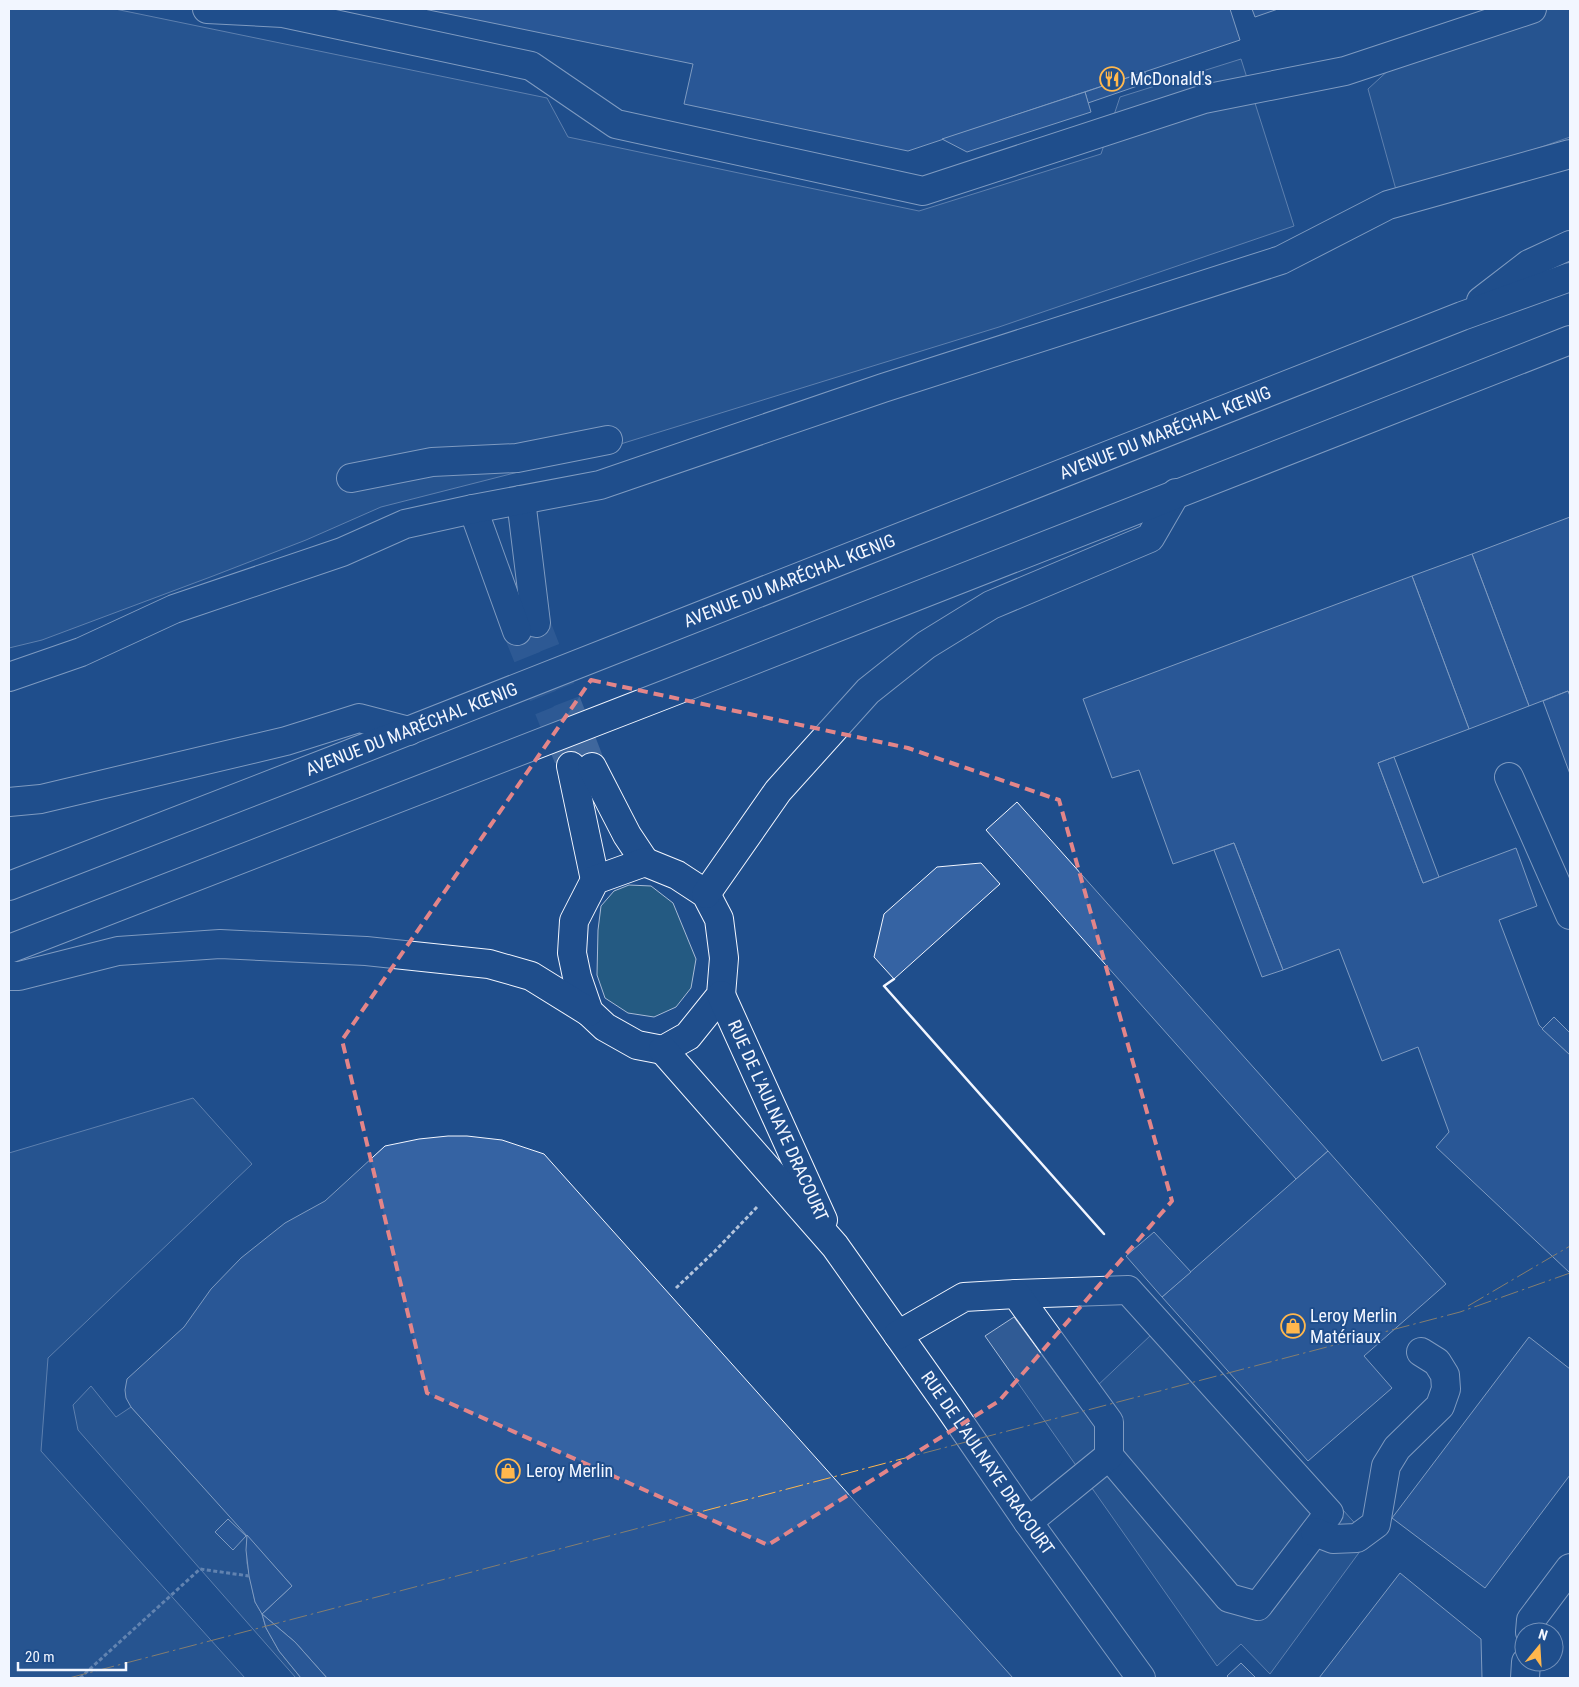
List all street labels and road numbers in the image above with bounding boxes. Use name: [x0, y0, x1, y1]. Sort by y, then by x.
street label: AVENUE DU MARÉCHAL KŒNIG: [1056, 381, 1274, 483]
street label: AVENUE DU MARÉCHAL KŒNIG: [680, 529, 898, 631]
street label: AVENUE DU MARÉCHAL KŒNIG: [303, 678, 520, 780]
street label: RUE DE L'AULNAYE DRACOURT: [724, 1017, 833, 1224]
street label: RUE DE L'AULNAYE DRACOURT: [917, 1367, 1059, 1558]

